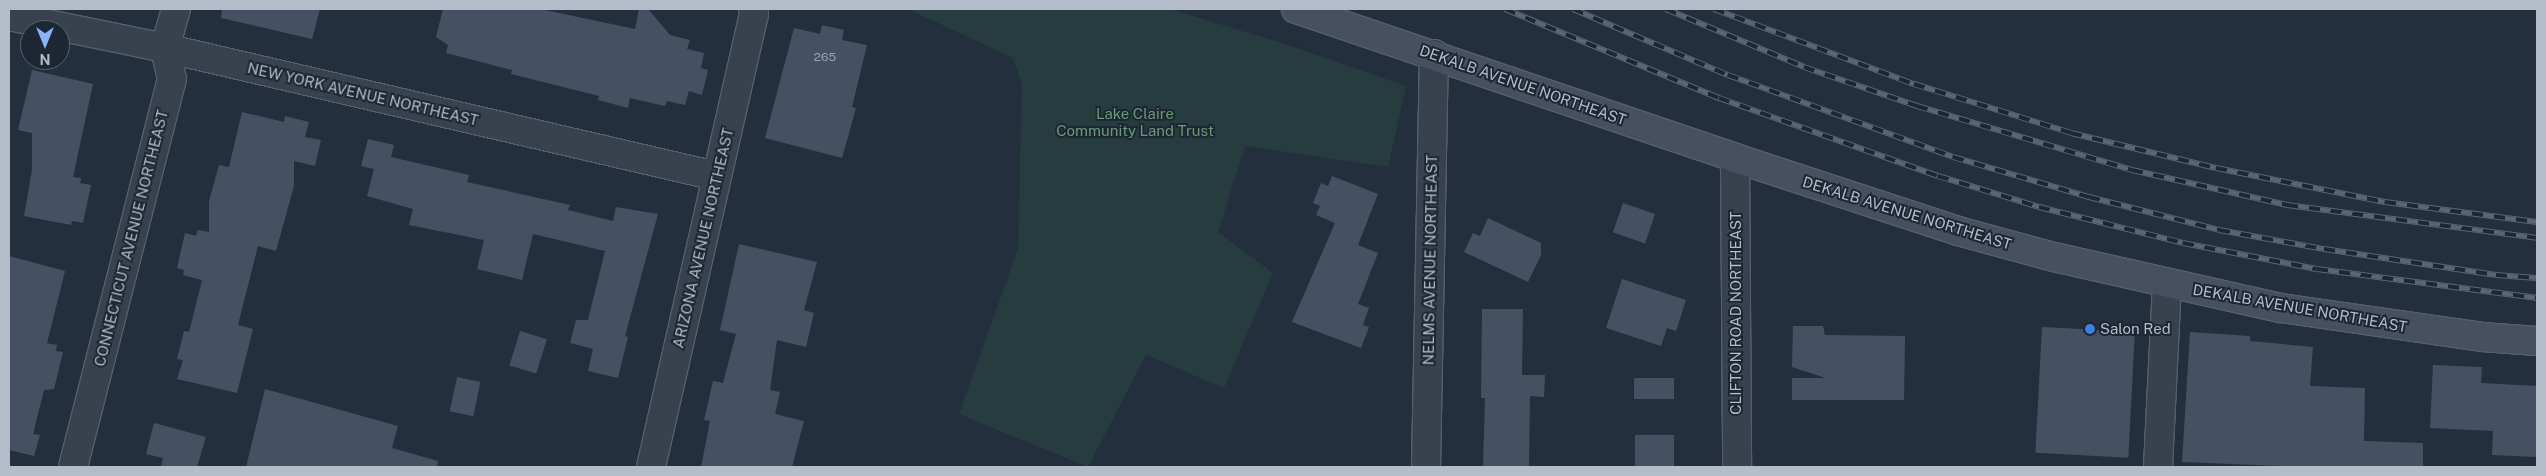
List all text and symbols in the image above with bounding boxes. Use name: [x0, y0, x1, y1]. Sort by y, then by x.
north arrow: [20, 20, 70, 70]
street label: DEKALB AVENUE NORTHEAST: [1417, 41, 1629, 129]
text: N: [40, 51, 50, 67]
house number: 265: [814, 51, 836, 65]
street label: NEW YORK AVENUE NORTHEAST: [246, 59, 480, 129]
park label: Lake Claire Community Land Trust: [1056, 104, 1214, 139]
street label: CONNECTICUT AVENUE NORTHEAST: [90, 108, 172, 368]
street label: ARIZONA AVENUE NORTHEAST: [669, 126, 737, 350]
street label: NELMS AVENUE NORTHEAST: [1419, 155, 1441, 365]
street label: DEKALB AVENUE NORTHEAST: [1800, 173, 2014, 253]
street label: CLIFTON ROAD NORTHEAST: [1727, 211, 1745, 415]
street label: DEKALB AVENUE NORTHEAST: [2191, 280, 2409, 336]
place label: Salon Red: [2100, 320, 2171, 338]
marker: Salon Red: [2084, 323, 2096, 335]

